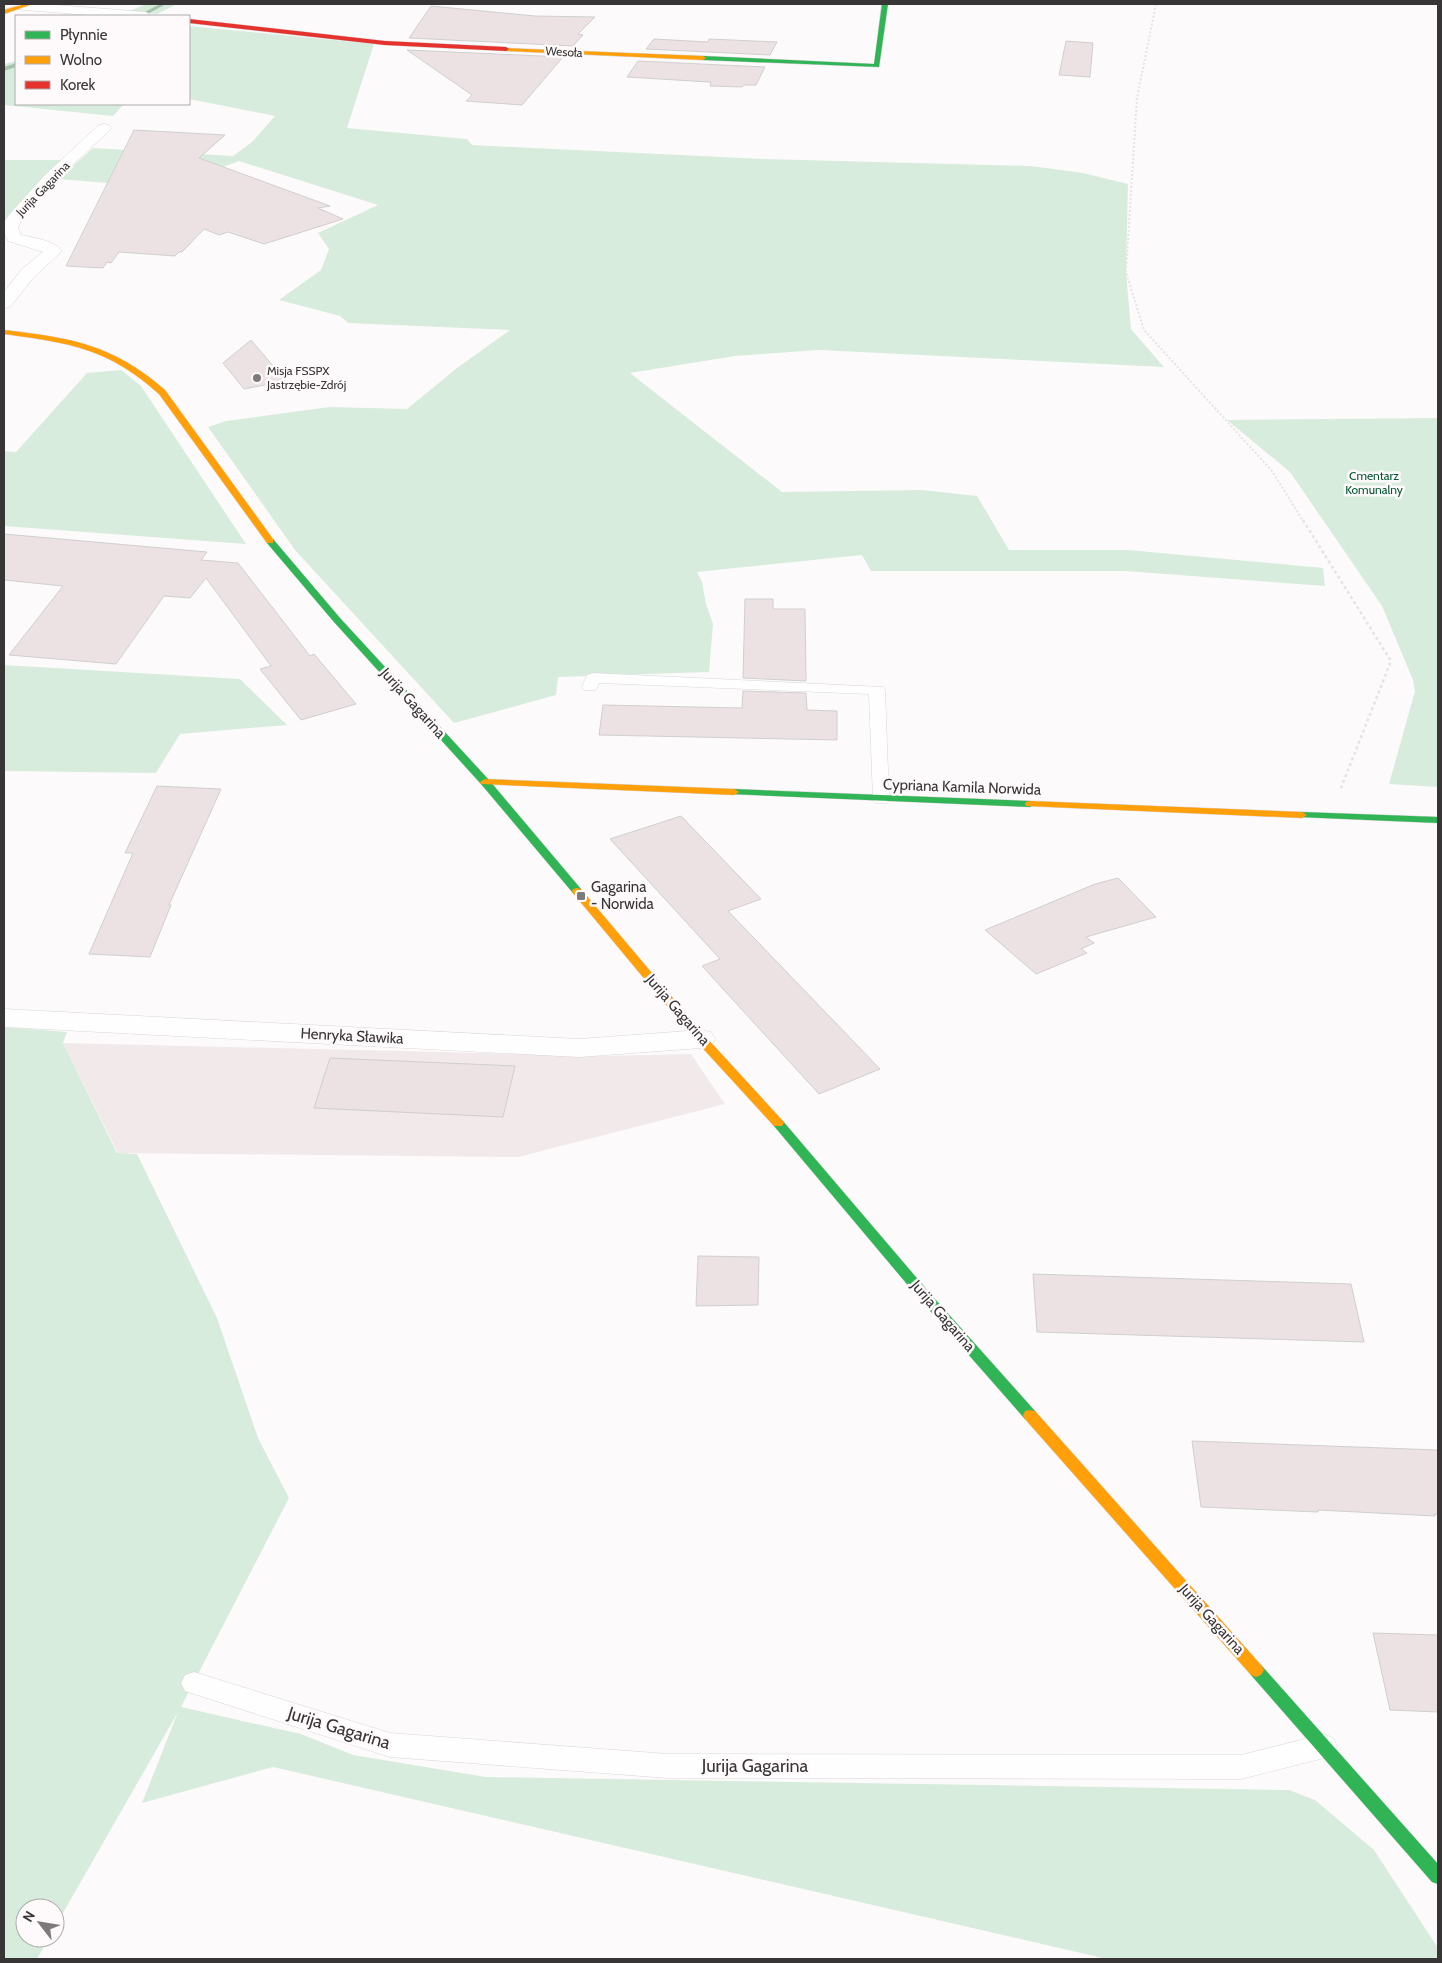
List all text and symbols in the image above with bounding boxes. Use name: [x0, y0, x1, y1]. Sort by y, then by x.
legend: [15, 15, 190, 105]
text: Płynnie: [60, 26, 108, 44]
street label: Wesoła: [545, 43, 583, 60]
text: Wolno: [60, 51, 102, 69]
text: Korek: [60, 76, 95, 94]
street label: Jurija Gagarina: [12, 158, 73, 220]
place label: Misja FSSPX Jastrzębie-Zdrój: [266, 363, 346, 392]
marker: Misja FSSPX Jastrzębie-Zdrój: [251, 372, 263, 384]
park label: Cmentarz Komunalny: [1345, 468, 1403, 497]
street label: Jurija Gagarina: [376, 663, 450, 743]
street label: Cypriana Kamila Norwida: [883, 775, 1042, 799]
place label: Gagarina - Norwida: [591, 878, 654, 913]
marker: Gagarina - Norwida: [575, 890, 587, 902]
street label: Jurija Gagarina: [641, 970, 714, 1050]
street label: Henryka Sławika: [300, 1024, 405, 1048]
street label: Jurija Gagarina: [906, 1276, 979, 1356]
street label: Jurija Gagarina: [1175, 1579, 1249, 1659]
street label: Jurija Gagarina: [284, 1702, 393, 1754]
street label: Jurija Gagarina: [701, 1755, 809, 1777]
north arrow: [15, 1898, 65, 1948]
text: N: [19, 1907, 39, 1925]

